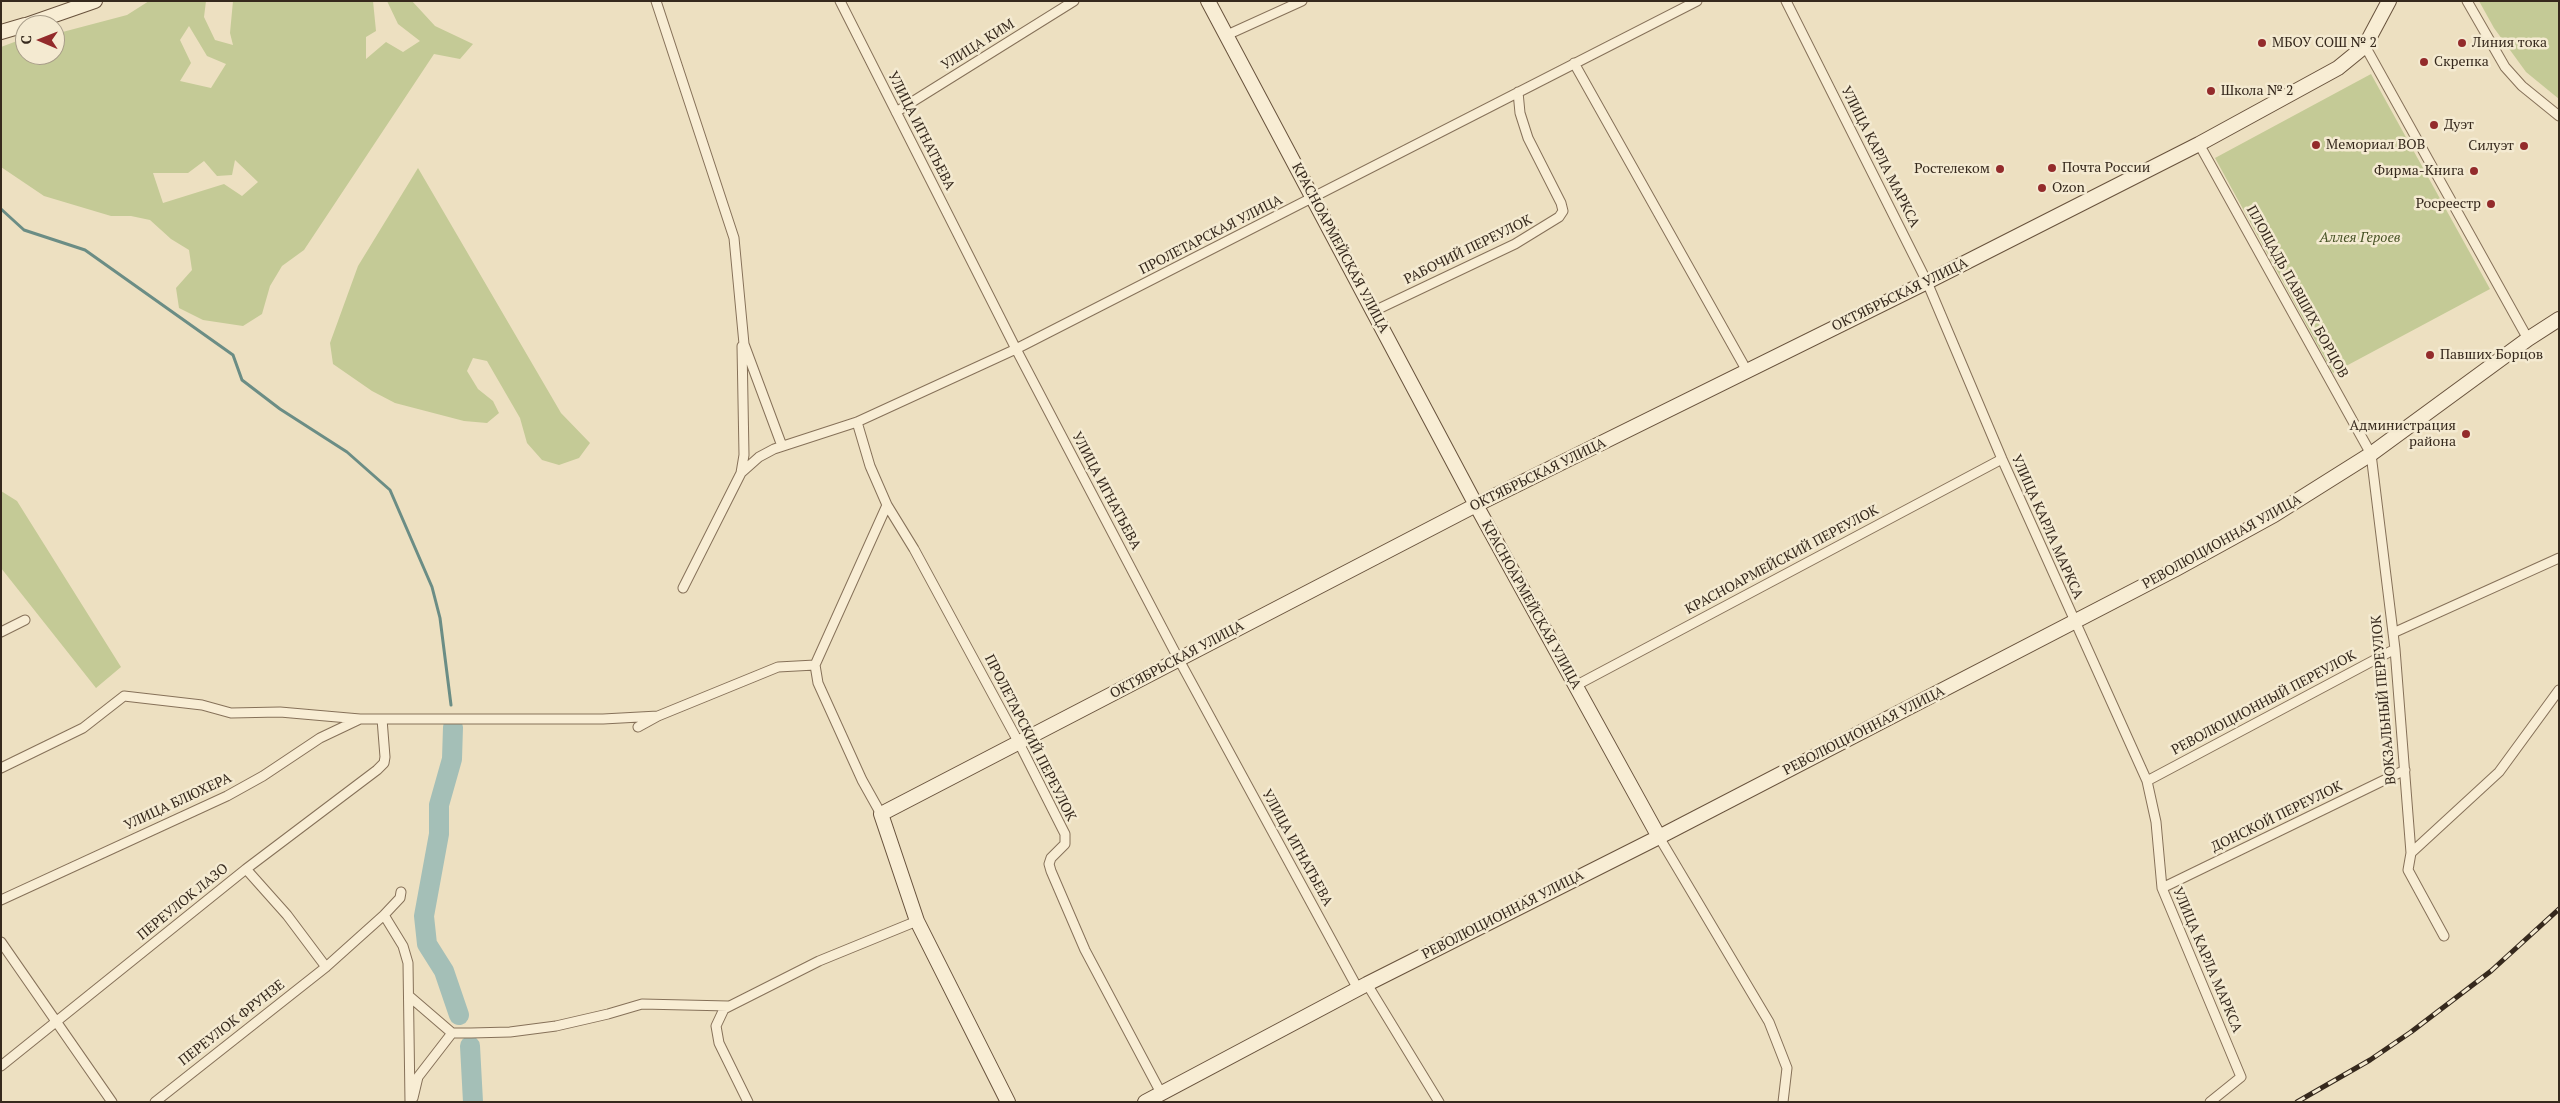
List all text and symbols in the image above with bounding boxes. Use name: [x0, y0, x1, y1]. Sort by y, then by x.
north arrow: [15, 15, 65, 65]
street label: УЛИЦА КИМ: [938, 16, 1018, 74]
text: С: [16, 35, 35, 44]
place label: МБОУ СОШ № 2: [2272, 35, 2377, 51]
place label: Линия тока: [2472, 35, 2547, 51]
marker: МБОУ СОШ № 2: [2256, 37, 2268, 49]
marker: Линия тока: [2456, 37, 2468, 49]
place label: Скрепка: [2434, 54, 2489, 70]
marker: Скрепка: [2418, 56, 2430, 68]
street label: УЛИЦА ИГНАТЬЕВА: [884, 69, 958, 193]
place label: Школа № 2: [2221, 83, 2294, 99]
street label: УЛИЦА КАРЛА МАРКСА: [1837, 84, 1923, 230]
marker: Школа № 2: [2205, 85, 2217, 97]
place label: Дуэт: [2444, 117, 2474, 133]
marker: Дуэт: [2428, 119, 2440, 131]
place label: Мемориал ВОВ: [2326, 137, 2425, 153]
place label: Силуэт: [2468, 138, 2514, 154]
marker: Мемориал ВОВ: [2310, 139, 2322, 151]
marker: Силуэт: [2518, 140, 2530, 152]
street label: КРАСНОАРМЕЙСКАЯ УЛИЦА: [1288, 160, 1392, 336]
place label: Почта России: [2062, 160, 2150, 176]
place label: Ростелеком: [1914, 161, 1990, 177]
marker: Почта России: [2046, 162, 2058, 174]
marker: Ростелеком: [1994, 163, 2006, 175]
place label: Фирма-Книга: [2374, 163, 2464, 179]
marker: Фирма-Книга: [2468, 165, 2480, 177]
place label: Ozon: [2052, 180, 2085, 196]
marker: Ozon: [2036, 182, 2048, 194]
street label: ПРОЛЕТАРСКАЯ УЛИЦА: [1137, 192, 1285, 278]
place label: Росреестр: [2416, 196, 2481, 212]
marker: Росреестр: [2485, 198, 2497, 210]
street label: ПЛОЩАДЬ ПАВШИХ БОРЦОВ: [2242, 203, 2352, 381]
street label: РАБОЧИЙ ПЕРЕУЛОК: [1401, 212, 1535, 288]
park label: Аллея Героев: [2319, 230, 2401, 246]
street label: ОКТЯБРЬСКАЯ УЛИЦА: [1829, 255, 1971, 335]
place label: Павших Борцов: [2440, 347, 2543, 363]
marker: Павших Борцов: [2424, 349, 2436, 361]
place label: Администрация района: [2350, 418, 2456, 451]
marker: Администрация района: [2460, 428, 2472, 440]
street label: УЛИЦА ИГНАТЬЕВА: [1068, 429, 1144, 553]
street label: ОКТЯБРЬСКАЯ УЛИЦА: [1467, 435, 1609, 515]
street label: УЛИЦА КАРЛА МАРКСА: [2008, 452, 2086, 602]
street label: РЕВОЛЮЦИОННАЯ УЛИЦА: [2140, 491, 2304, 593]
street label: КРАСНОАРМЕЙСКИЙ ПЕРЕУЛОК: [1682, 502, 1882, 618]
street label: КРАСНОАРМЕЙСКАЯ УЛИЦА: [1478, 518, 1584, 692]
street label: ВОКЗАЛЬНЫЙ ПЕРЕУЛОК: [2368, 614, 2400, 786]
street label: ОКТЯБРЬСКАЯ УЛИЦА: [1107, 618, 1247, 702]
street label: РЕВОЛЮЦИОННЫЙ ПЕРЕУЛОК: [2169, 647, 2359, 759]
street label: ПРОЛЕТАРСКИЙ ПЕРЕУЛОК: [981, 652, 1079, 824]
street label: РЕВОЛЮЦИОННАЯ УЛИЦА: [1780, 683, 1948, 779]
street label: УЛИЦА БЛЮХЕРА: [122, 770, 234, 834]
street label: ДОНСКОЙ ПЕРЕУЛОК: [2209, 778, 2345, 856]
street label: УЛИЦА ИГНАТЬЕВА: [1258, 787, 1336, 909]
street label: ПЕРЕУЛОК ЛАЗО: [134, 860, 232, 944]
street label: РЕВОЛЮЦИОННАЯ УЛИЦА: [1419, 867, 1587, 963]
street label: УЛИЦА КАРЛА МАРКСА: [2169, 885, 2245, 1035]
street label: ПЕРЕУЛОК ФРУНЗЕ: [176, 976, 288, 1070]

